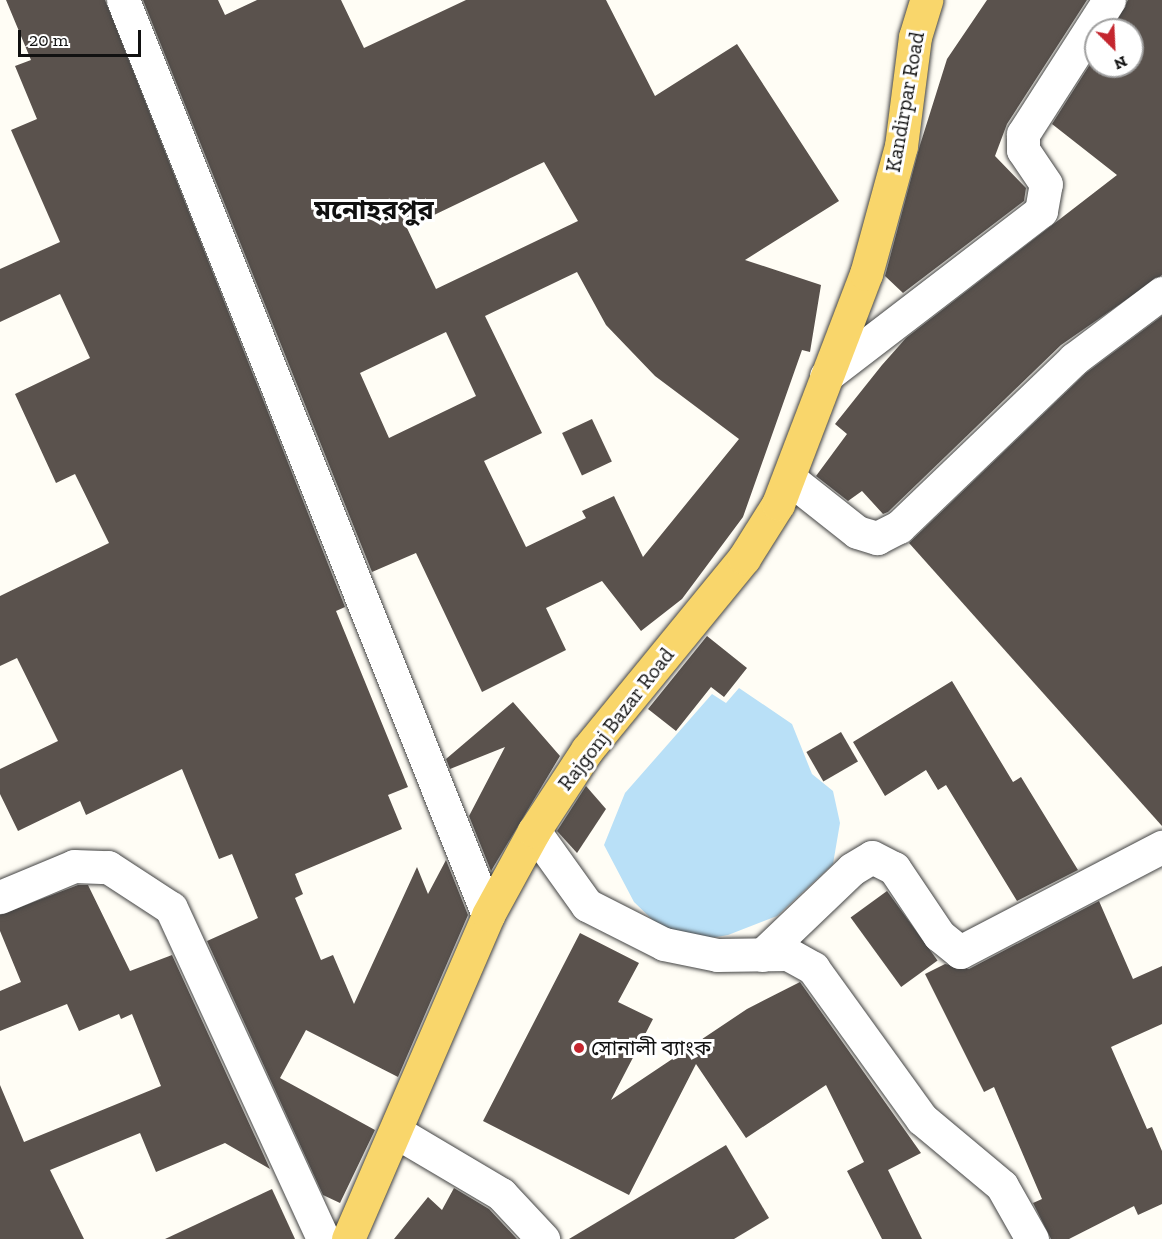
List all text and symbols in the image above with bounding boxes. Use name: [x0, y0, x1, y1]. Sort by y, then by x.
scale bar: [21, 18, 144, 56]
north arrow: [1084, 18, 1144, 78]
text: 20 m: [29, 29, 68, 51]
street label: Kandirpar Road: [880, 30, 930, 174]
text: N: [1111, 52, 1130, 74]
district label: মনোহরপুর: [314, 195, 434, 227]
street label: Rajgonj Bazar Road: [552, 643, 680, 795]
place label: সোনালী ব্যাংক: [591, 1035, 711, 1061]
marker: সোনালী ব্যাংক: [572, 1041, 586, 1055]

